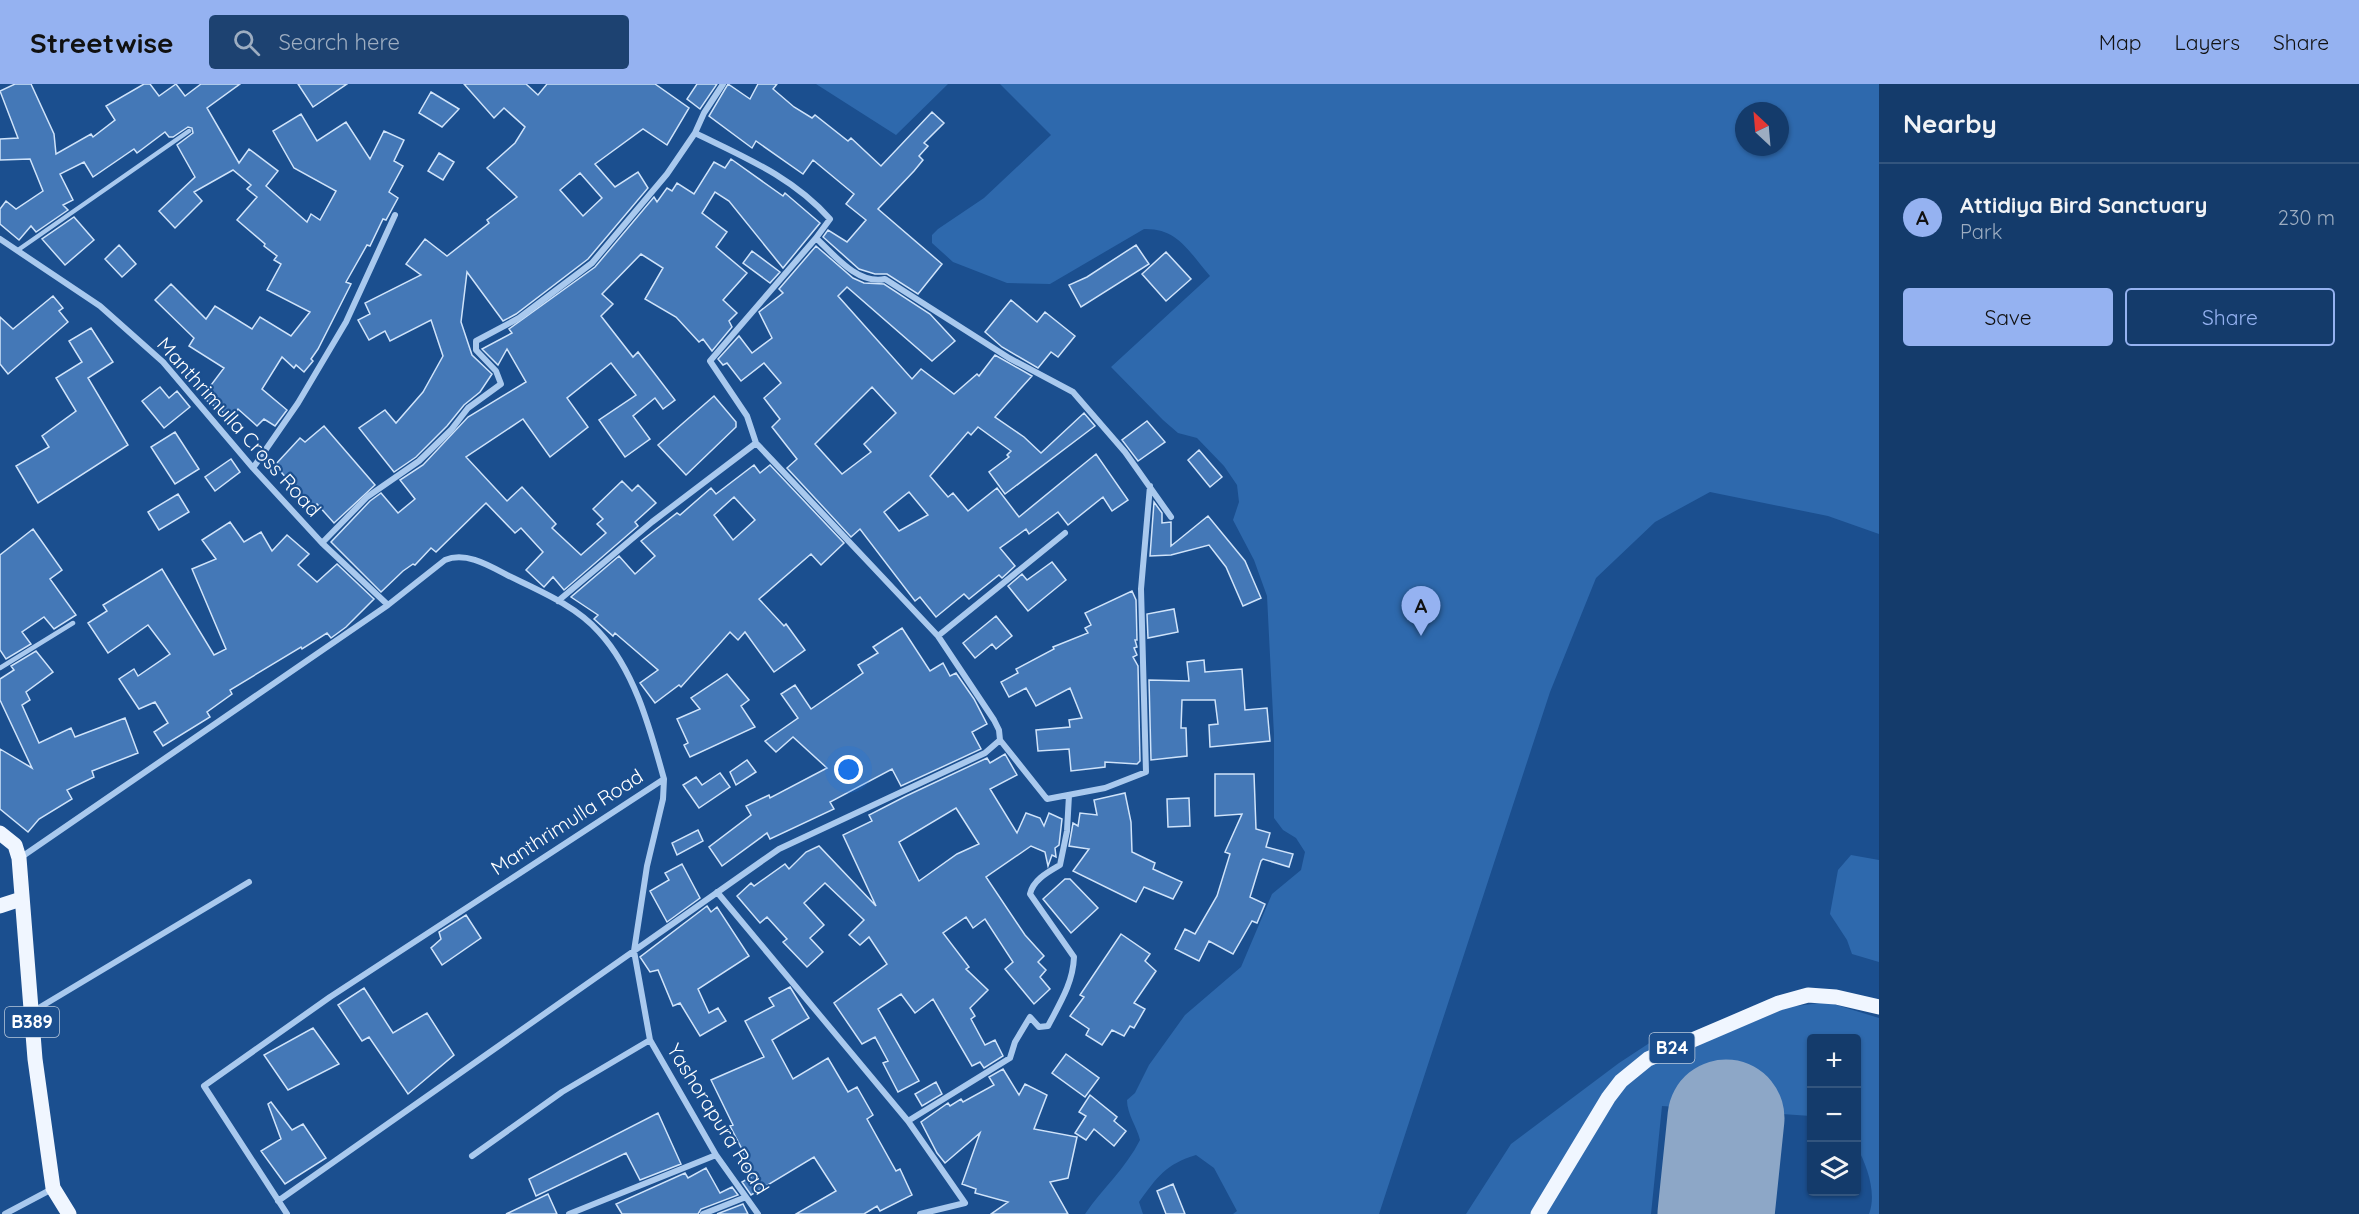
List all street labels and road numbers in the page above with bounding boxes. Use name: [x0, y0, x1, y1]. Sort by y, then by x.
street label: Manthrimulla Cross Road: [152, 332, 327, 522]
street label: Manthrimulla Road: [486, 763, 647, 880]
road number: B389: [5, 1007, 59, 1037]
road number: B24: [1650, 1033, 1694, 1063]
street label: Yashorapura Road: [662, 1039, 775, 1199]

